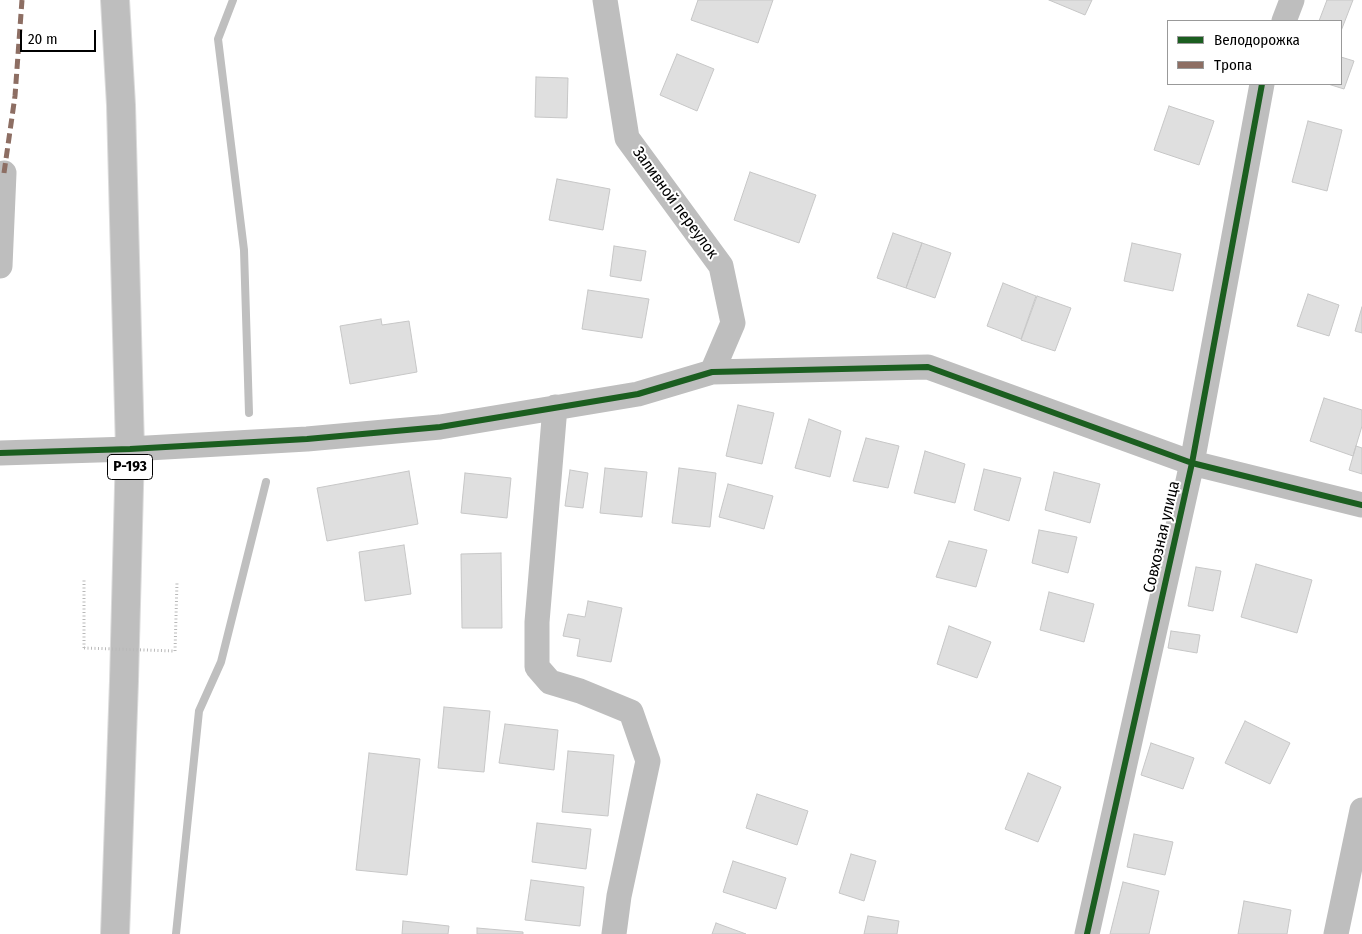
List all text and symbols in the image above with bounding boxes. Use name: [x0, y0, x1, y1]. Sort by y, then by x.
scale bar: [22, 20, 99, 52]
legend: [1167, 20, 1342, 85]
text: 20 m: [28, 30, 58, 48]
text: Велодорожка: [1214, 31, 1300, 49]
text: Тропа: [1214, 56, 1252, 74]
street label: Заливной переулок: [628, 143, 722, 263]
road number: Р-193: [108, 454, 152, 480]
street label: Совхозная улица: [1140, 479, 1184, 595]

